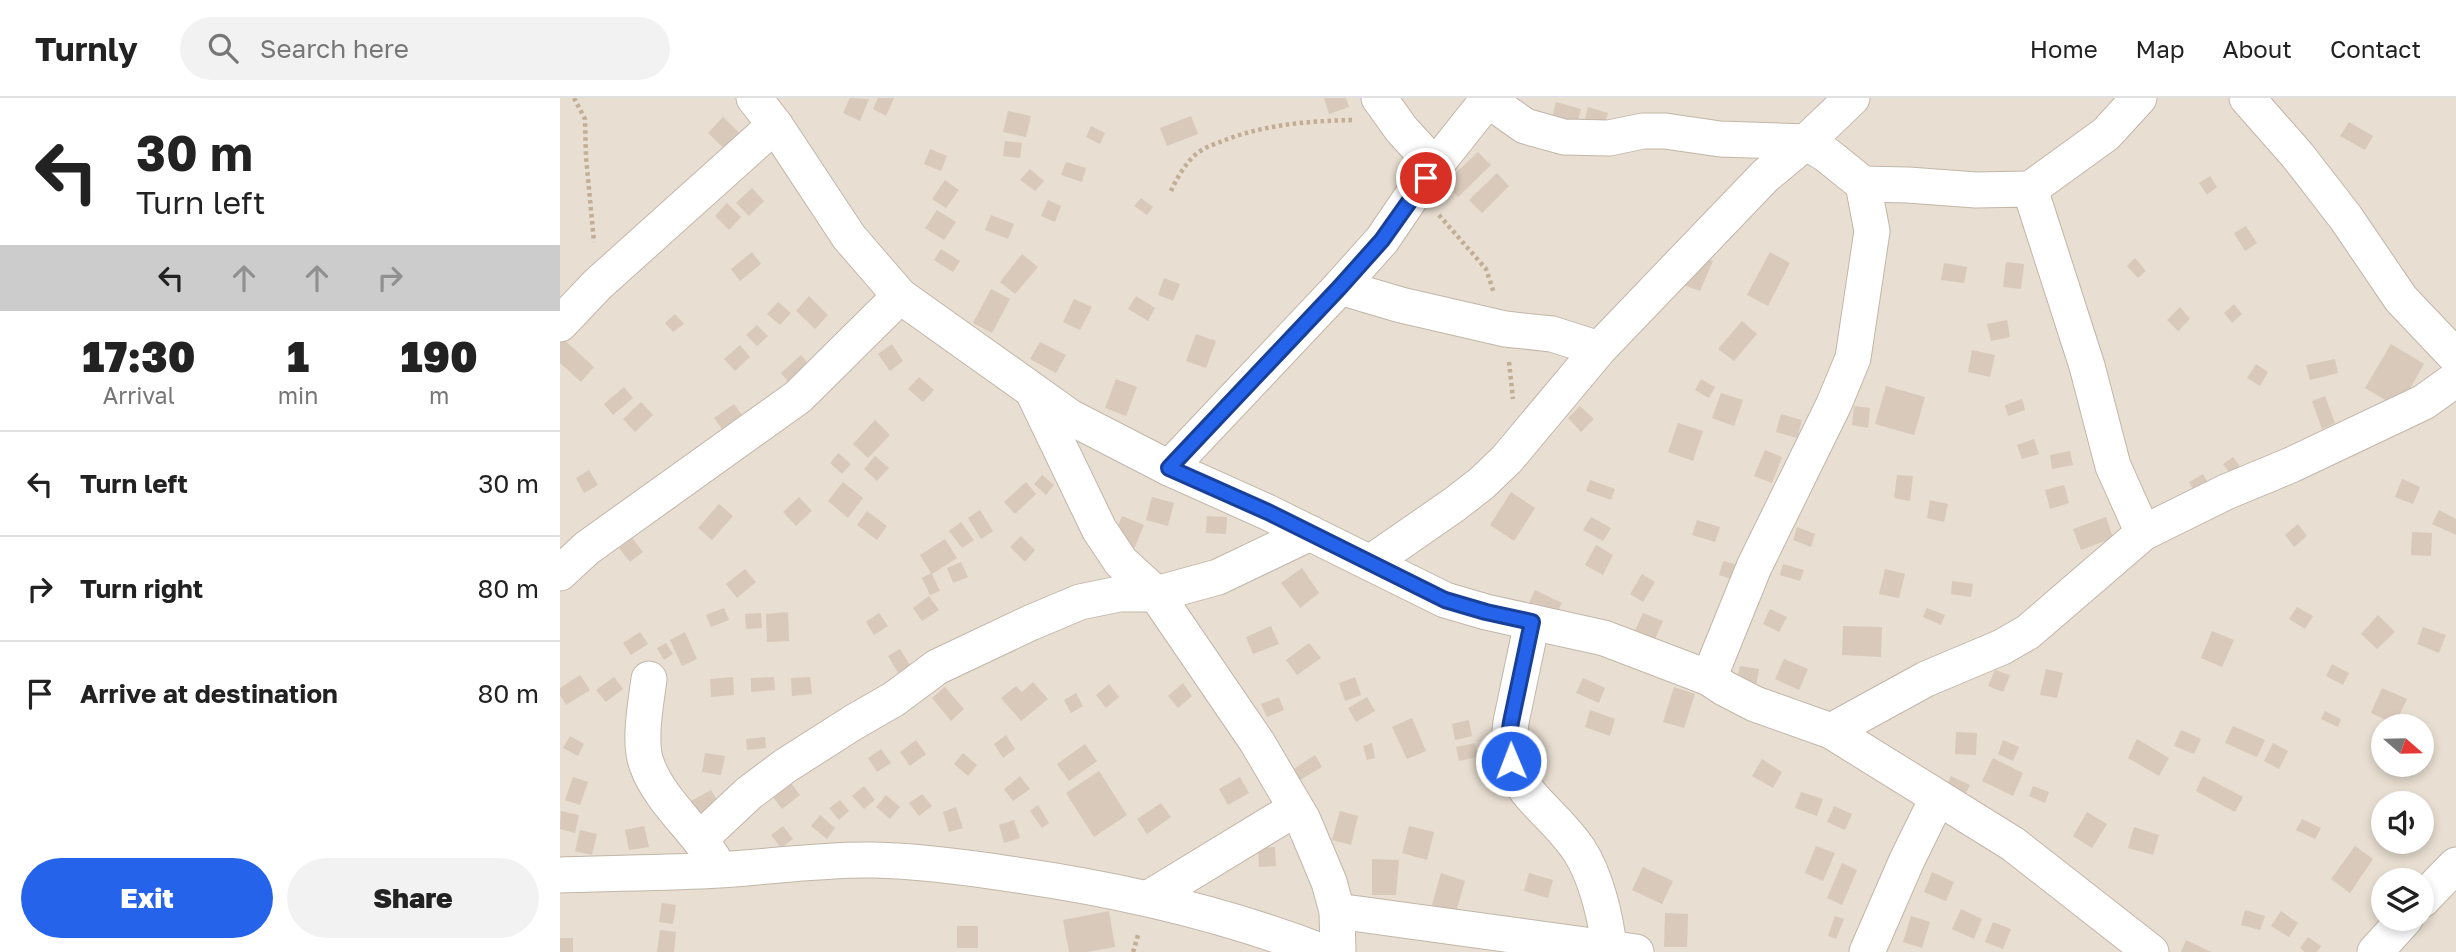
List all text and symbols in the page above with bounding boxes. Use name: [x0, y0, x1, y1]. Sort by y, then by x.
search box: [180, 17, 670, 80]
text: Turnly: [35, 29, 138, 68]
icon: search: [204, 29, 242, 67]
text: Search here: [260, 33, 409, 64]
text: Home: [2030, 34, 2098, 63]
text: Map: [2136, 34, 2185, 63]
text: About: [2223, 34, 2292, 63]
text: Contact: [2330, 34, 2421, 63]
text: 30 m: [136, 123, 253, 182]
icon: left: [21, 126, 112, 217]
pin: [1396, 148, 1456, 208]
icon: arrive: [1407, 159, 1445, 197]
text: Turn left: [136, 183, 265, 221]
icon: left: [152, 259, 190, 297]
icon: ahead: [225, 259, 263, 297]
icon: ahead: [298, 259, 336, 297]
icon: right: [371, 259, 409, 297]
text: 17:30: [82, 331, 195, 381]
text: 1: [287, 331, 309, 381]
text: 190: [401, 331, 478, 381]
text: Arrival: [103, 381, 175, 409]
text: min: [278, 381, 318, 409]
text: m: [429, 381, 449, 409]
icon: left: [21, 465, 59, 503]
text: Turn left: [80, 468, 188, 499]
text: 30 m: [478, 468, 539, 499]
icon: right: [21, 570, 59, 608]
text: Turn right: [80, 573, 203, 604]
text: 80 m: [478, 573, 539, 604]
icon: arrive: [21, 675, 59, 713]
text: Arrive at destination: [80, 678, 338, 709]
text: 80 m: [478, 678, 539, 709]
north arrow: [2371, 714, 2434, 777]
map controls: [2371, 714, 2434, 931]
position arrow: [1474, 724, 1548, 798]
button: sound: [2371, 791, 2434, 854]
button: Exit: [21, 858, 273, 938]
button: Share: [287, 858, 539, 938]
button: layers: [2371, 868, 2434, 931]

